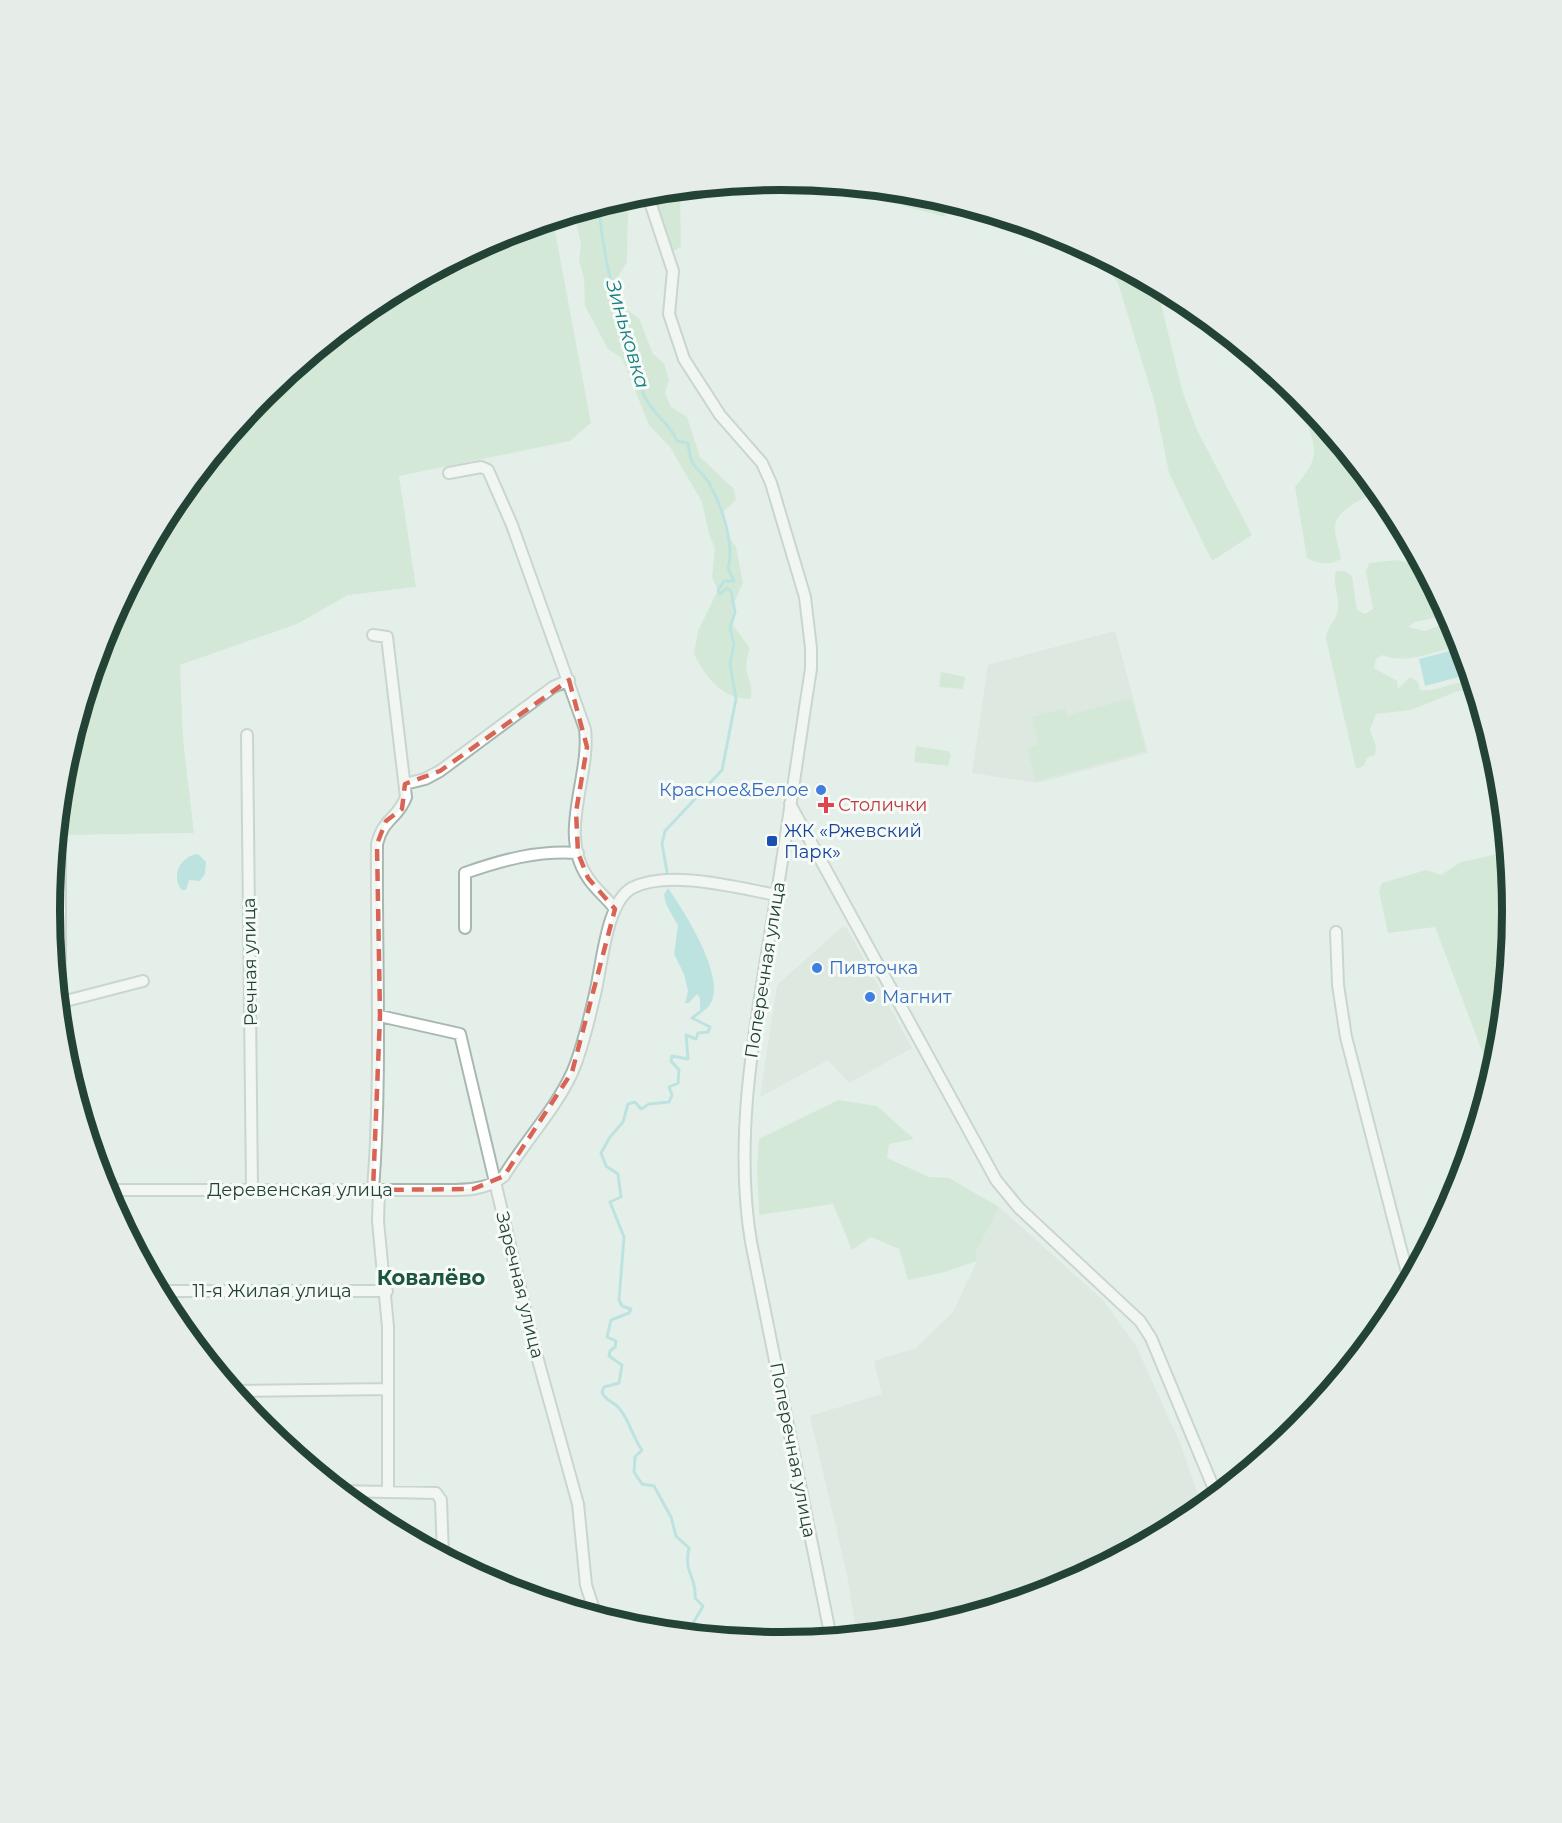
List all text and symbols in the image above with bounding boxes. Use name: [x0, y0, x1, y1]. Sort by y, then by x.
water label: Зиньковка: [601, 276, 655, 391]
place label: Красное&Белое: [659, 779, 809, 801]
marker: Красное&Белое: [814, 783, 828, 797]
place label: Столички: [838, 794, 927, 816]
marker: Столички: [819, 798, 833, 812]
place label: ЖК «Ржевский Парк»: [784, 820, 922, 863]
marker: ЖК «Ржевский Парк»: [765, 834, 779, 848]
street label: Поперечная улица: [740, 880, 790, 1060]
street label: Речная улица: [238, 897, 262, 1027]
place label: Пивточка: [829, 957, 918, 979]
marker: Пивточка: [810, 961, 824, 975]
place label: Магнит: [882, 986, 952, 1008]
marker: Магнит: [863, 990, 877, 1004]
street label: Деревенская улица: [207, 1179, 393, 1201]
street label: Заречная улица: [491, 1209, 549, 1361]
district label: Ковалёво: [377, 1265, 486, 1290]
street label: 11-я Жилая улица: [192, 1280, 352, 1302]
street label: Поперечная улица: [765, 1360, 821, 1540]

